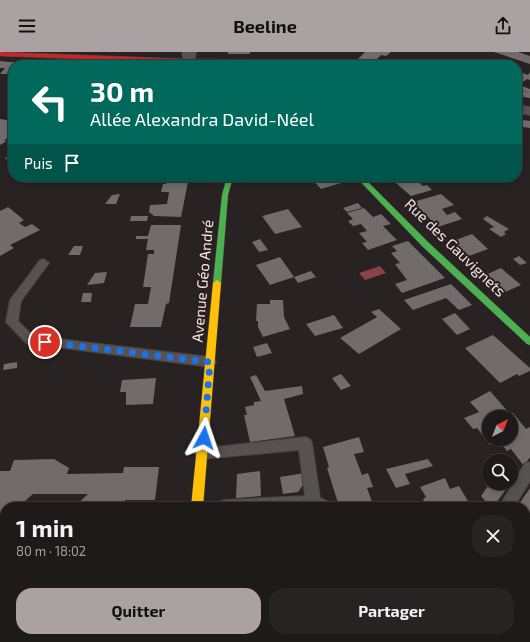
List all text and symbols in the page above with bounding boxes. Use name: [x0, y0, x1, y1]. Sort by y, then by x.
icon: menu: [16, 15, 38, 37]
text: Beeline: [233, 15, 297, 37]
icon: share: [492, 15, 514, 37]
text: 30 m: [90, 74, 154, 108]
icon: left: [24, 76, 76, 128]
text: Allée Alexandra David-Néel: [90, 108, 314, 130]
icon: arrive: [61, 152, 83, 174]
text: Puis: [24, 154, 53, 172]
street label: Rue des Gauvignets: [402, 195, 510, 300]
street label: Avenue Géo André: [188, 219, 216, 343]
pin: [28, 325, 62, 359]
icon: arrive: [34, 331, 56, 353]
north arrow: [482, 410, 518, 446]
map controls: [482, 410, 518, 490]
position arrow: [183, 417, 225, 459]
button: search: [482, 454, 518, 490]
text: 1 min: [16, 513, 74, 542]
button: close: [472, 515, 514, 557]
text: 80 m · 18:02: [16, 543, 86, 559]
button: Quitter: [16, 588, 261, 634]
button: Partager: [269, 588, 514, 634]

